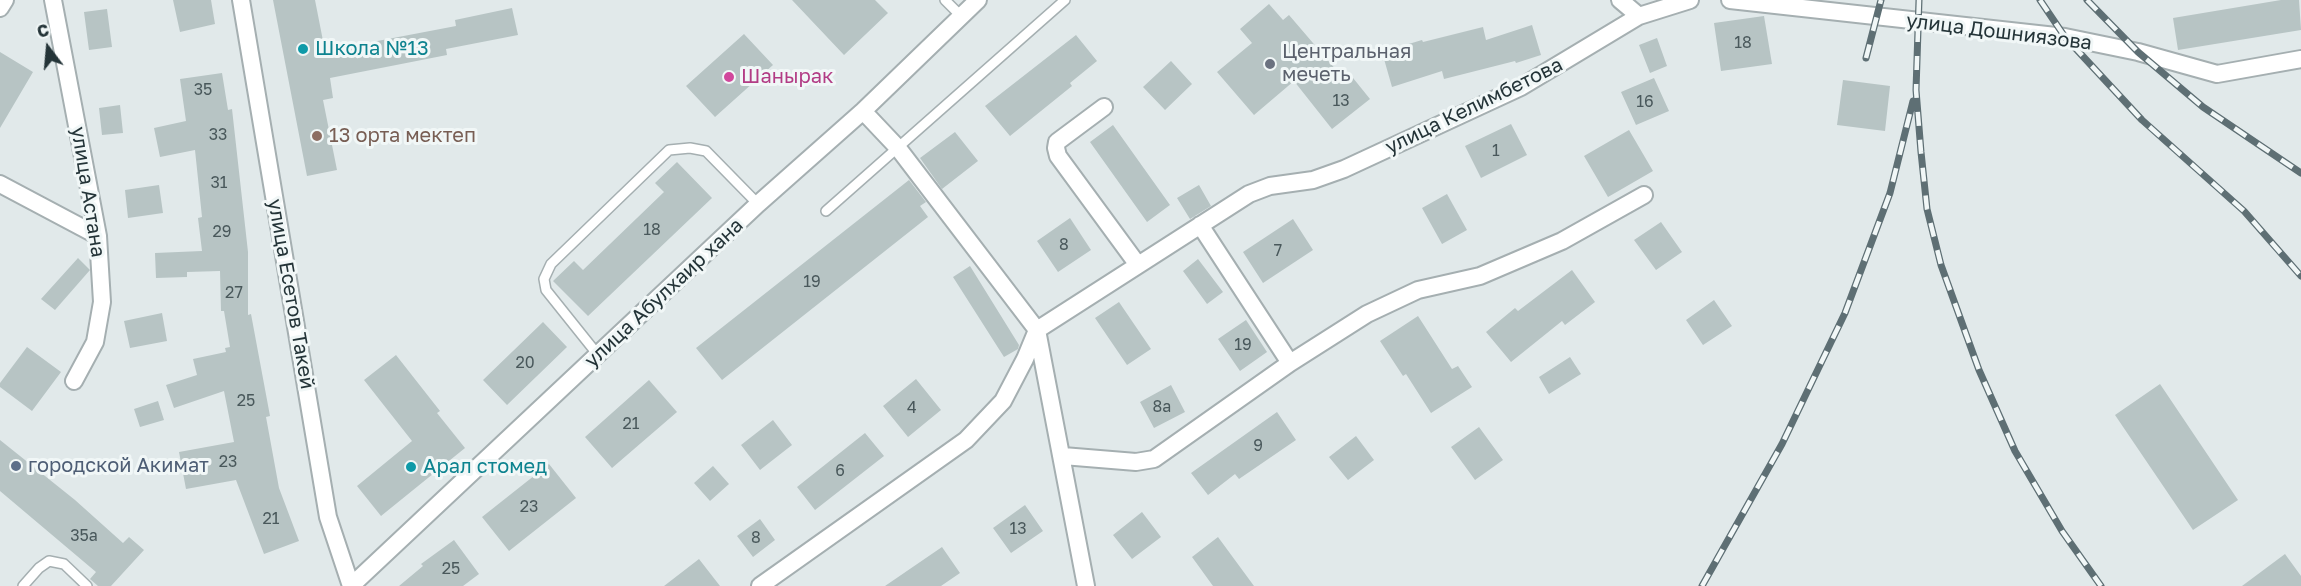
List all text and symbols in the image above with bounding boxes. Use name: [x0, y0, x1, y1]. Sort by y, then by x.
street label: улица Дошниязова: [1905, 9, 2093, 55]
north arrow: [18, 18, 78, 78]
text: С: [35, 20, 51, 42]
house number: 18: [1734, 33, 1752, 53]
place label: Школа №13: [315, 37, 429, 61]
place label: Центральная мечеть: [1282, 40, 1411, 87]
marker: Школа №13: [296, 42, 310, 56]
street label: улица Келимбетова: [1381, 53, 1567, 159]
marker: Центральная мечеть: [1263, 57, 1277, 71]
place label: Шанырак: [741, 65, 834, 89]
marker: Шанырак: [722, 70, 736, 84]
house number: 35: [194, 80, 212, 100]
house number: 13: [1332, 91, 1350, 111]
house number: 16: [1636, 92, 1654, 112]
place label: 13 орта мектеп: [329, 124, 476, 148]
street label: улица Астана: [66, 125, 110, 259]
house number: 33: [209, 125, 227, 145]
marker: 13 орта мектеп: [310, 129, 324, 143]
house number: 1: [1492, 141, 1500, 161]
house number: 31: [210, 173, 228, 193]
street label: улица Есетов Такей: [262, 197, 320, 391]
street label: улица Абулхаир хана: [580, 213, 748, 373]
house number: 18: [643, 220, 661, 240]
house number: 29: [213, 222, 231, 242]
house number: 8: [1059, 235, 1069, 255]
house number: 7: [1274, 241, 1282, 261]
house number: 19: [803, 272, 821, 292]
house number: 27: [225, 283, 243, 303]
house number: 19: [1234, 335, 1252, 355]
house number: 20: [515, 353, 535, 373]
house number: 25: [237, 391, 255, 411]
house number: 8а: [1153, 397, 1171, 417]
house number: 4: [907, 398, 917, 418]
house number: 21: [622, 414, 640, 434]
house number: 9: [1253, 436, 1263, 456]
house number: 23: [219, 452, 237, 472]
place label: городской Акимат: [28, 454, 209, 478]
place label: Арал стомед: [423, 455, 547, 479]
marker: городской Акимат: [9, 459, 23, 473]
marker: Арал стомед: [404, 460, 418, 474]
house number: 6: [835, 461, 845, 481]
house number: 23: [520, 497, 538, 517]
house number: 21: [262, 509, 280, 529]
house number: 13: [1009, 519, 1027, 539]
house number: 35а: [70, 526, 98, 546]
house number: 8: [751, 528, 761, 548]
house number: 25: [442, 559, 460, 579]

